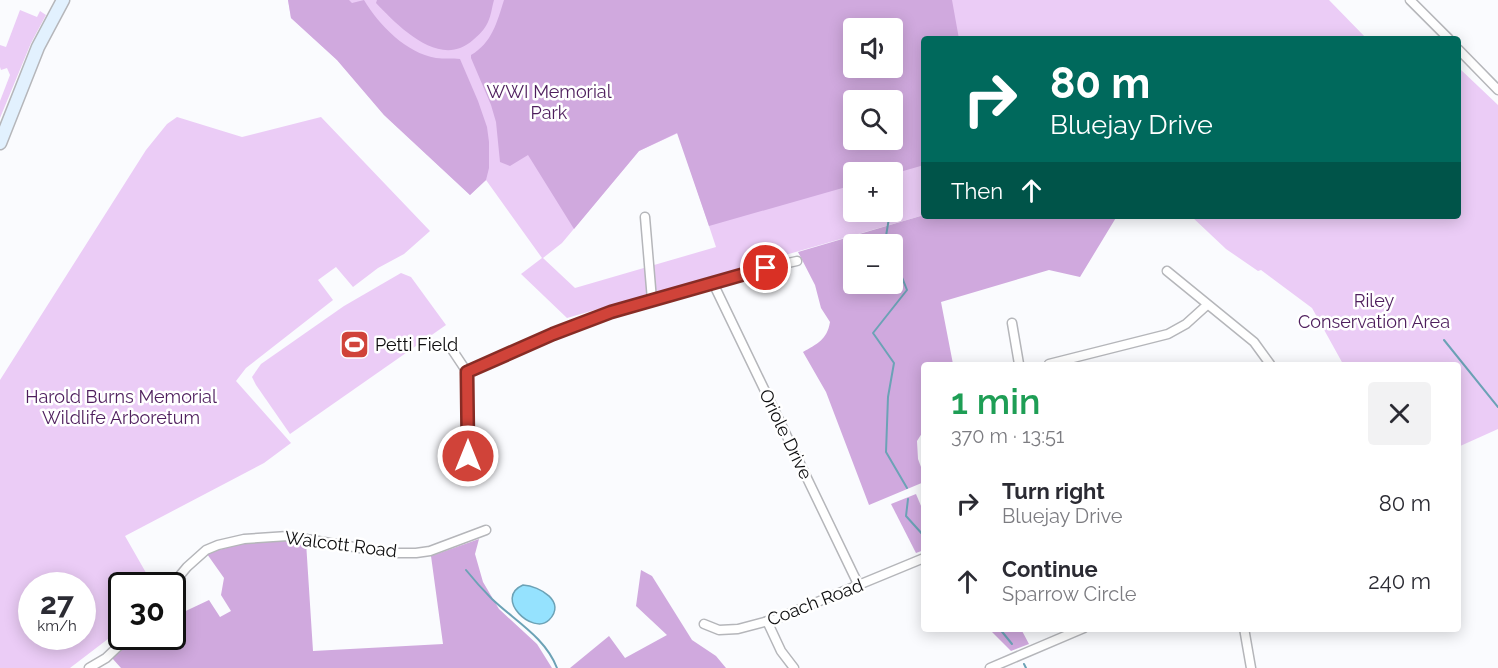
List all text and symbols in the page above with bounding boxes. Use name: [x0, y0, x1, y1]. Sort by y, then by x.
map controls: [843, 18, 903, 294]
button: sound: [843, 18, 903, 78]
text: 80 m: [1050, 59, 1150, 108]
icon: right: [951, 60, 1029, 138]
park label: WWI Memorial Park: [486, 81, 612, 123]
button: search: [843, 90, 903, 150]
text: Bluejay Drive: [1050, 109, 1213, 140]
button: +: [843, 162, 903, 222]
icon: ahead: [1015, 174, 1048, 207]
text: Then: [951, 178, 1003, 204]
button: −: [843, 234, 903, 294]
pin: [740, 242, 791, 293]
icon: arrive: [749, 251, 782, 284]
park label: Riley Conservation Area: [1298, 290, 1450, 332]
sports icon: Petti Field: [338, 328, 370, 360]
place label: Petti Field: [375, 334, 458, 355]
text: 1 min: [951, 380, 1040, 422]
button: close: [1368, 382, 1431, 445]
park label: Harold Burns Memorial Wildlife Arboretum: [25, 386, 217, 428]
street label: Oriole Drive: [755, 386, 817, 483]
position arrow: [436, 424, 500, 488]
text: 370 m · 13:51: [951, 424, 1064, 448]
text: Turn right: [1002, 478, 1105, 504]
icon: right: [951, 487, 984, 520]
text: 80 m: [1379, 490, 1431, 516]
text: Bluejay Drive: [1002, 504, 1123, 528]
street label: Walcott Road: [284, 527, 398, 561]
text: Continue: [1002, 556, 1098, 582]
icon: ahead: [951, 565, 984, 598]
text: 240 m: [1368, 568, 1431, 594]
speed limit sign: 30: [108, 572, 186, 650]
street label: Coach Road: [764, 574, 866, 630]
text: Sparrow Circle: [1002, 582, 1136, 606]
text: 27: [40, 586, 74, 621]
text: km/h: [37, 617, 77, 635]

